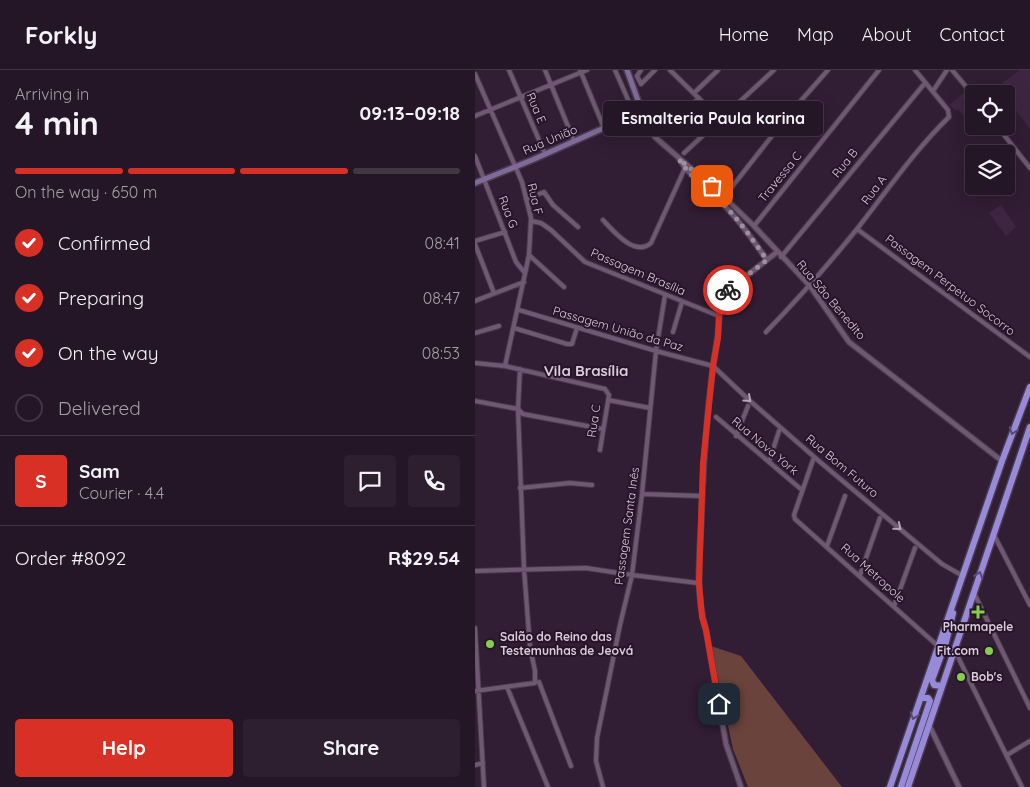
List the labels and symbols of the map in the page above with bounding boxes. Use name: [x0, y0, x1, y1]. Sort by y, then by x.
street label: Rua E: [523, 90, 550, 126]
callout: Esmalteria Paula karina: [602, 101, 822, 136]
street label: Rua União: [520, 121, 579, 158]
street label: Rua B: [828, 145, 861, 180]
street label: Travessa C: [755, 148, 805, 205]
pin: [691, 165, 733, 207]
street label: Rua A: [858, 172, 890, 207]
street label: Rua F: [525, 182, 546, 216]
street label: Rua G: [495, 193, 521, 230]
street label: Passagem Perpetuo Socorro: [882, 231, 1018, 338]
street label: Passagem Brasília: [589, 245, 688, 298]
street label: Rua São Benedito: [794, 257, 869, 343]
courier: [703, 265, 753, 315]
street label: Passagem União da Paz: [551, 303, 685, 354]
district label: Vila Brasília: [544, 361, 628, 380]
one-way arrow: [743, 393, 752, 402]
street label: Rua C: [584, 403, 604, 438]
street label: Rua Nova York: [729, 413, 802, 478]
one-way arrow: [1009, 426, 1019, 435]
street label: Rua Bom Futuro: [803, 431, 882, 500]
street label: Passagem Santa Inês: [611, 466, 642, 586]
one-way arrow: [893, 522, 902, 531]
street label: Rua Metropole: [838, 540, 909, 606]
one-way arrow: [973, 571, 983, 580]
marker: Pharmapele: [972, 606, 984, 618]
place label: Pharmapele: [943, 619, 1013, 634]
place label: Salão do Reino das Testemunhas de Jeová: [500, 629, 633, 658]
marker: Salão do Reino das Testemunhas de Jeová: [484, 638, 496, 650]
place label: Fit.com: [937, 643, 979, 658]
marker: Fit.com: [983, 645, 995, 657]
place label: Bob's: [971, 669, 1002, 684]
marker: Bob's: [955, 671, 967, 683]
pin: [698, 683, 740, 725]
one-way arrow: [910, 712, 920, 720]

